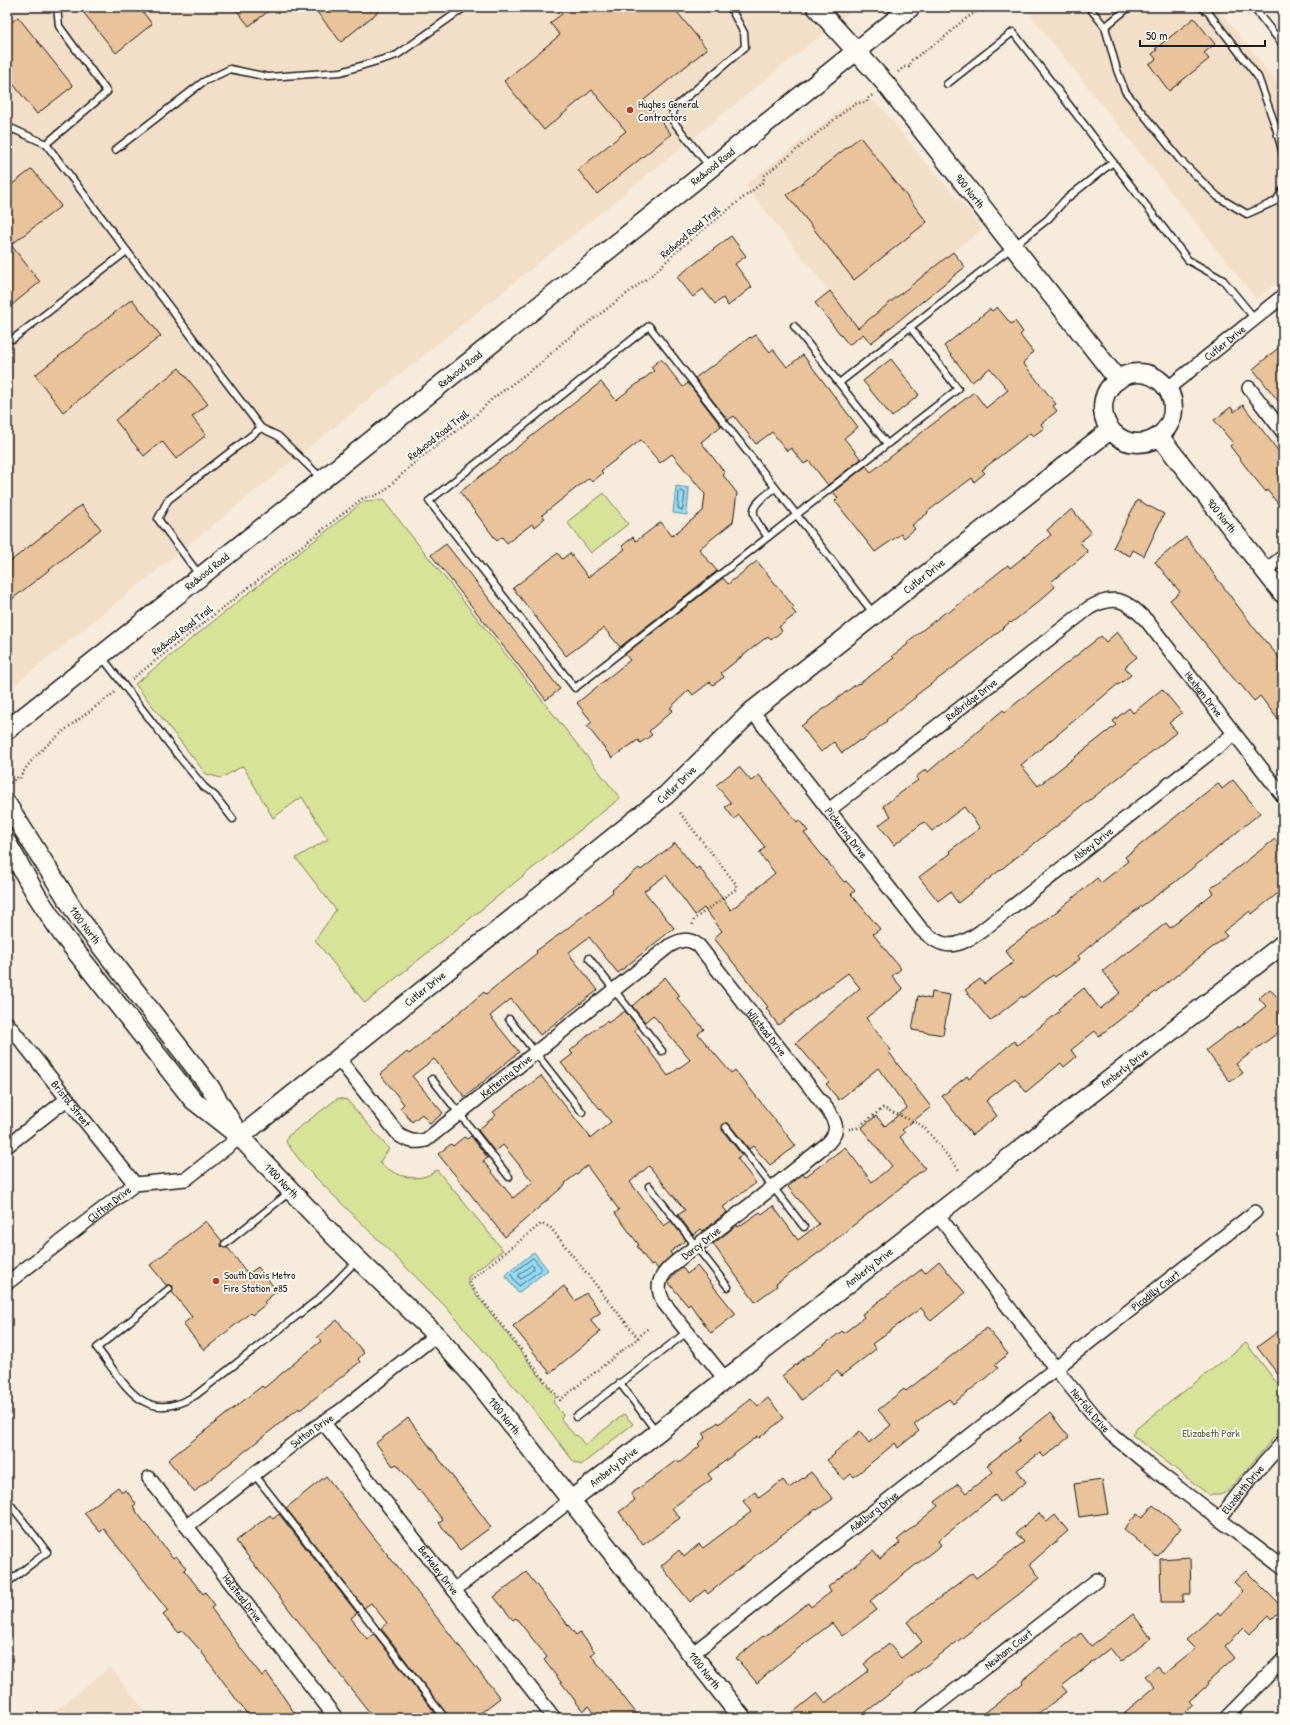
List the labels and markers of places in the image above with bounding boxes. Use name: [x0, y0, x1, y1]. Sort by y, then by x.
place label: Hughes General Contractors: [638, 97, 699, 124]
marker: Hughes General Contractors: [625, 105, 635, 115]
place label: South Davis Metro Fire Station #85: [223, 1268, 296, 1295]
marker: South Davis Metro Fire Station #85: [211, 1276, 221, 1286]

